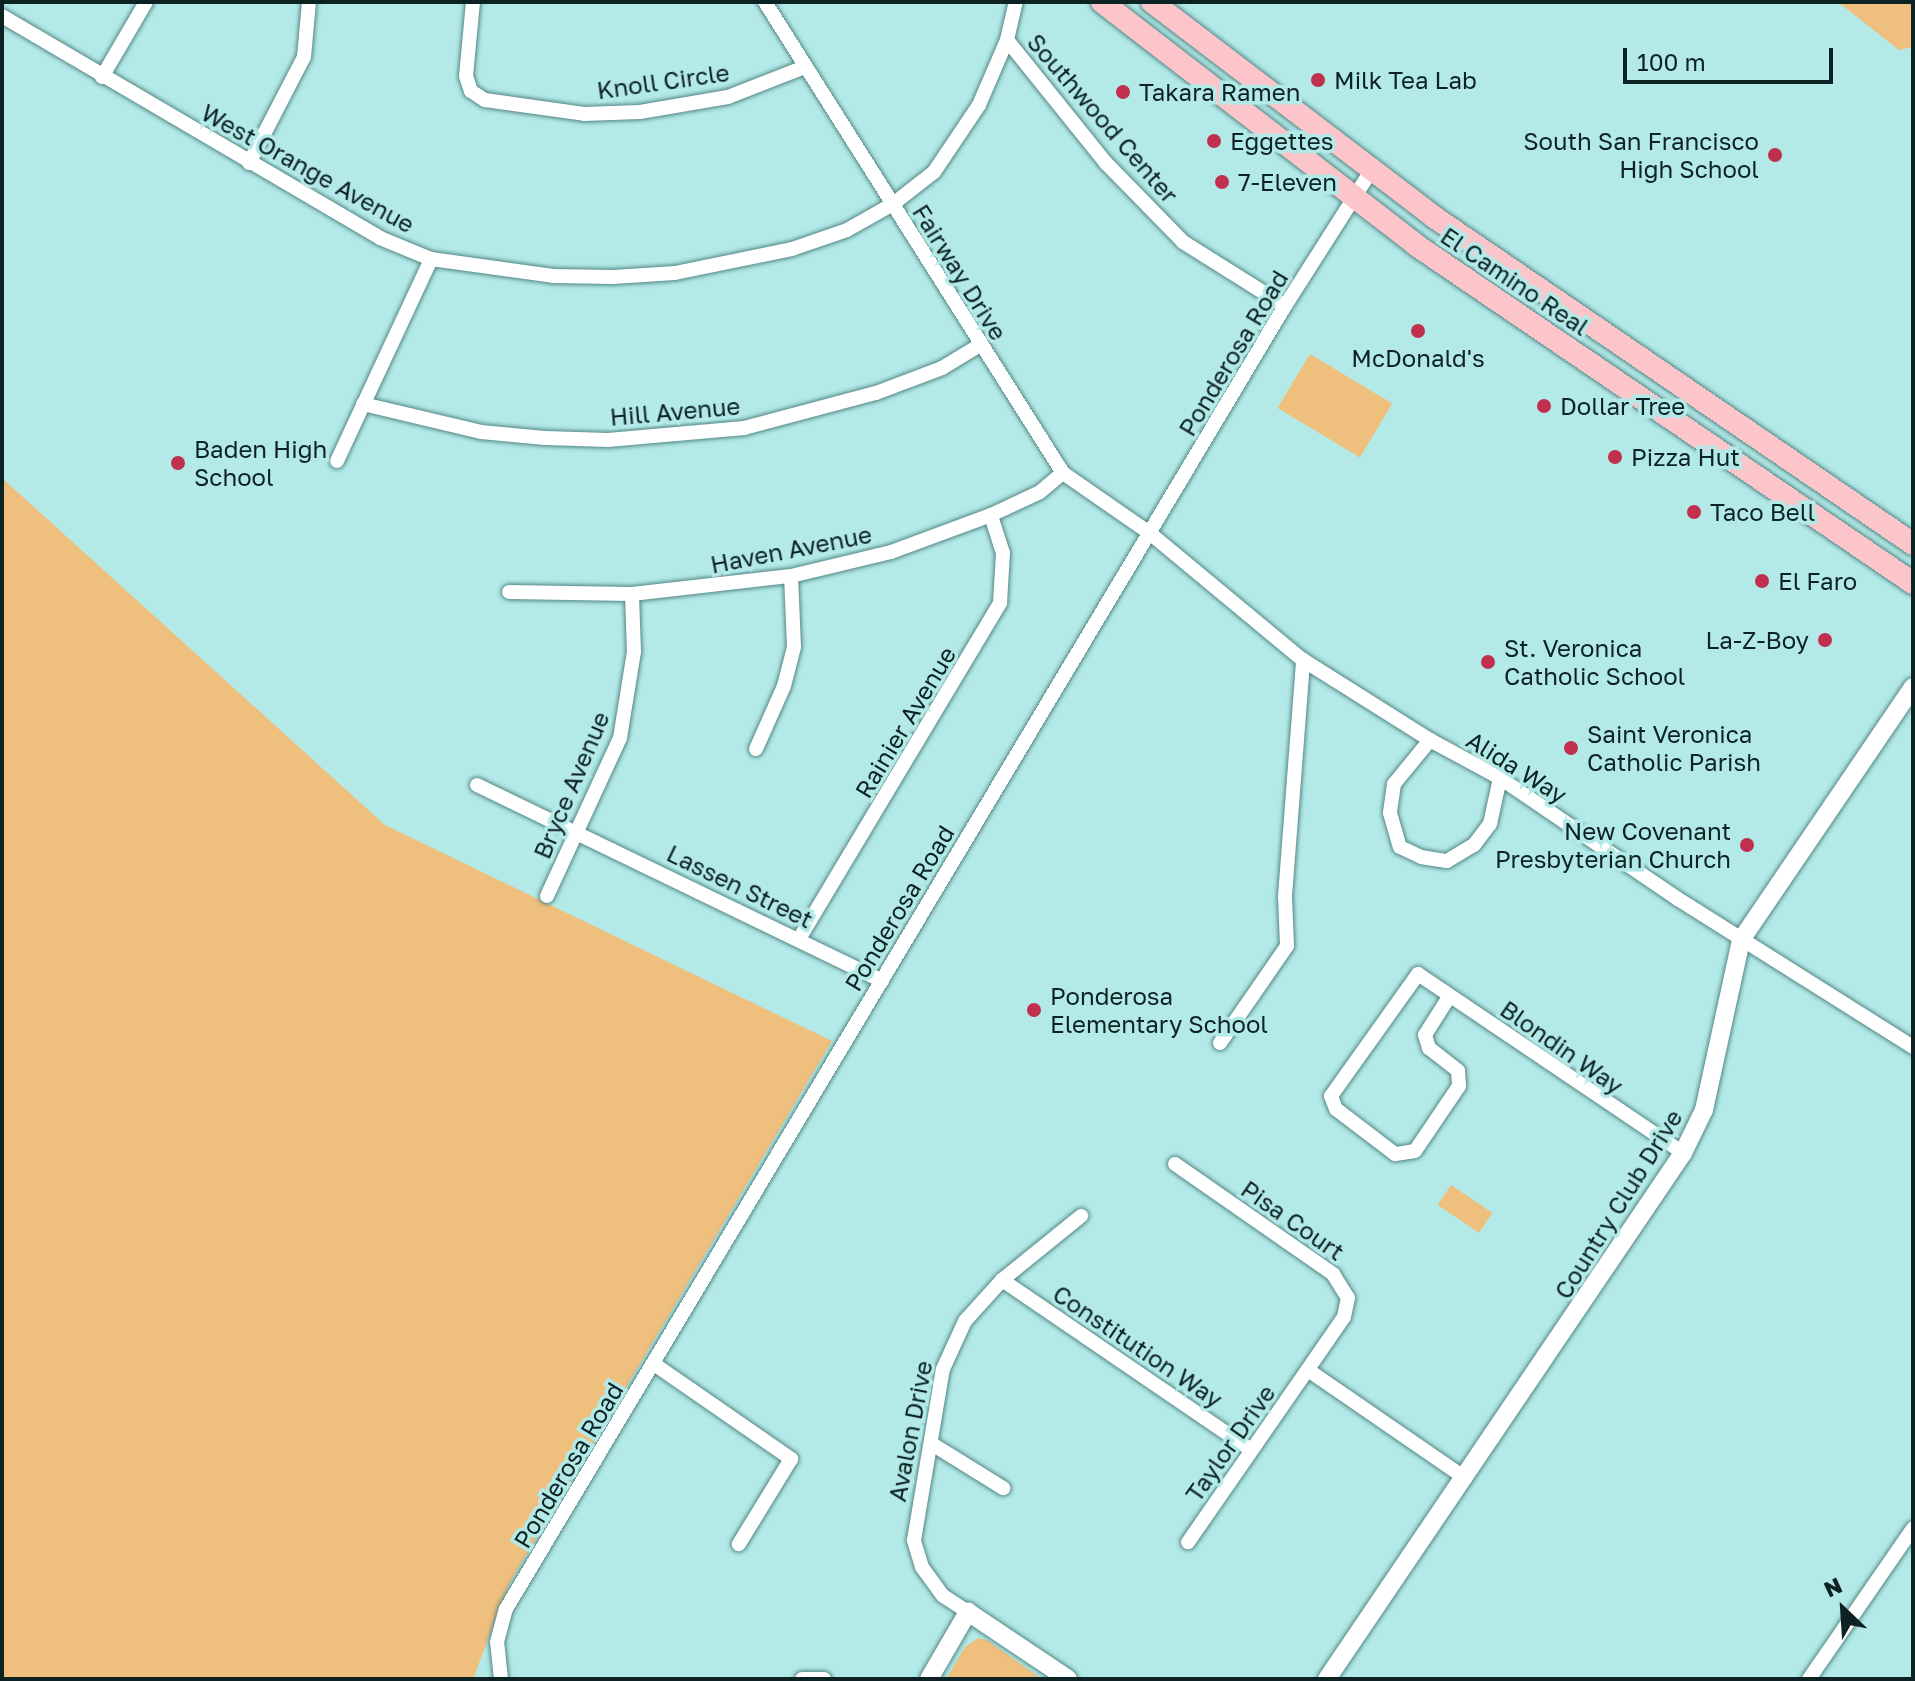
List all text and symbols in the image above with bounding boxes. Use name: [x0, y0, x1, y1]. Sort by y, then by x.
street label: Southwood Center: [1022, 27, 1184, 209]
scale bar: [1627, 32, 1837, 82]
text: 100 m: [1637, 47, 1706, 76]
street label: Knoll Circle: [595, 57, 731, 105]
place label: Milk Tea Lab: [1334, 66, 1477, 94]
marker: Milk Tea Lab: [1309, 71, 1327, 89]
place label: Takara Ramen: [1139, 78, 1300, 106]
marker: Takara Ramen: [1114, 83, 1132, 101]
street label: West Orange Avenue: [197, 97, 419, 239]
place label: Eggettes: [1230, 127, 1333, 155]
place label: South San Francisco High School: [1523, 127, 1759, 183]
marker: Eggettes: [1205, 132, 1223, 150]
marker: South San Francisco High School: [1766, 146, 1784, 164]
place label: 7-Eleven: [1238, 168, 1337, 196]
marker: 7-Eleven: [1213, 173, 1231, 191]
street label: Fairway Drive: [907, 199, 1013, 345]
street label: El Camino Real: [1436, 221, 1594, 341]
street label: Ponderosa Road: [1172, 265, 1294, 441]
marker: McDonald's: [1409, 322, 1427, 340]
place label: McDonald's: [1351, 344, 1485, 372]
street label: Hill Avenue: [609, 391, 741, 431]
place label: Dollar Tree: [1560, 392, 1685, 420]
marker: Dollar Tree: [1535, 397, 1553, 415]
place label: Baden High School: [194, 435, 327, 491]
place label: Pizza Hut: [1631, 443, 1740, 471]
marker: Pizza Hut: [1606, 448, 1624, 466]
marker: Baden High School: [169, 454, 187, 472]
place label: Taco Bell: [1710, 498, 1815, 526]
marker: Taco Bell: [1685, 503, 1703, 521]
street label: Haven Avenue: [708, 519, 874, 579]
place label: El Faro: [1778, 567, 1857, 595]
marker: El Faro: [1753, 572, 1771, 590]
place label: La-Z-Boy: [1705, 626, 1809, 654]
marker: La-Z-Boy: [1816, 631, 1834, 649]
place label: St. Veronica Catholic School: [1504, 634, 1685, 690]
street label: Rainier Avenue: [849, 641, 961, 803]
marker: St. Veronica Catholic School: [1479, 653, 1497, 671]
street label: Bryce Avenue: [527, 707, 615, 863]
place label: Saint Veronica Catholic Parish: [1587, 720, 1761, 776]
street label: Alida Way: [1462, 725, 1572, 809]
marker: Saint Veronica Catholic Parish: [1562, 739, 1580, 757]
place label: New Covenant Presbyterian Church: [1495, 817, 1731, 873]
street label: Ponderosa Road: [838, 820, 960, 996]
marker: New Covenant Presbyterian Church: [1738, 836, 1756, 854]
street label: Lassen Street: [662, 838, 818, 934]
place label: Ponderosa Elementary School: [1050, 982, 1268, 1038]
street label: Blondin Way: [1495, 994, 1629, 1100]
marker: Ponderosa Elementary School: [1025, 1001, 1043, 1019]
street label: Country Club Drive: [1548, 1104, 1688, 1304]
street label: Pisa Court: [1236, 1174, 1350, 1266]
street label: Constitution Way: [1048, 1279, 1228, 1413]
street label: Avalon Drive: [882, 1358, 938, 1504]
street label: Ponderosa Road: [507, 1377, 629, 1553]
street label: Taylor Drive: [1179, 1379, 1281, 1507]
north arrow: [1803, 1569, 1883, 1649]
text: N: [1819, 1571, 1846, 1603]

